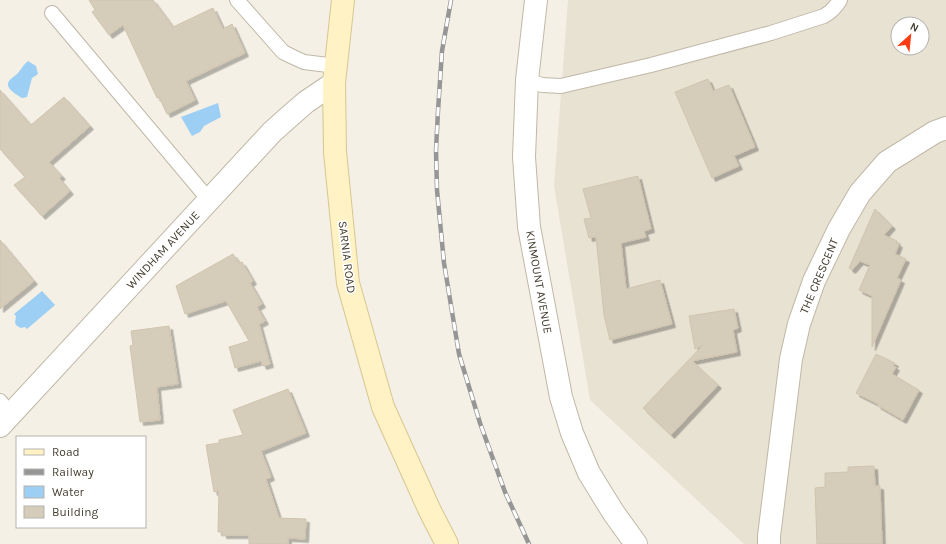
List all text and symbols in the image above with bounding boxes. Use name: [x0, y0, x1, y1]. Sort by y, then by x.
north arrow: [890, 16, 930, 56]
text: N: [908, 20, 921, 35]
street label: WINDHAM AVENUE: [123, 208, 203, 292]
street label: SARNIA ROAD: [336, 220, 358, 294]
street label: KINMOUNT AVENUE: [523, 229, 555, 335]
street label: THE CRESCENT: [797, 236, 841, 316]
legend: [16, 436, 146, 528]
text: Road: [52, 445, 80, 459]
text: Railway: [52, 465, 94, 479]
text: Water: [52, 485, 85, 499]
text: Building: [52, 505, 99, 519]

